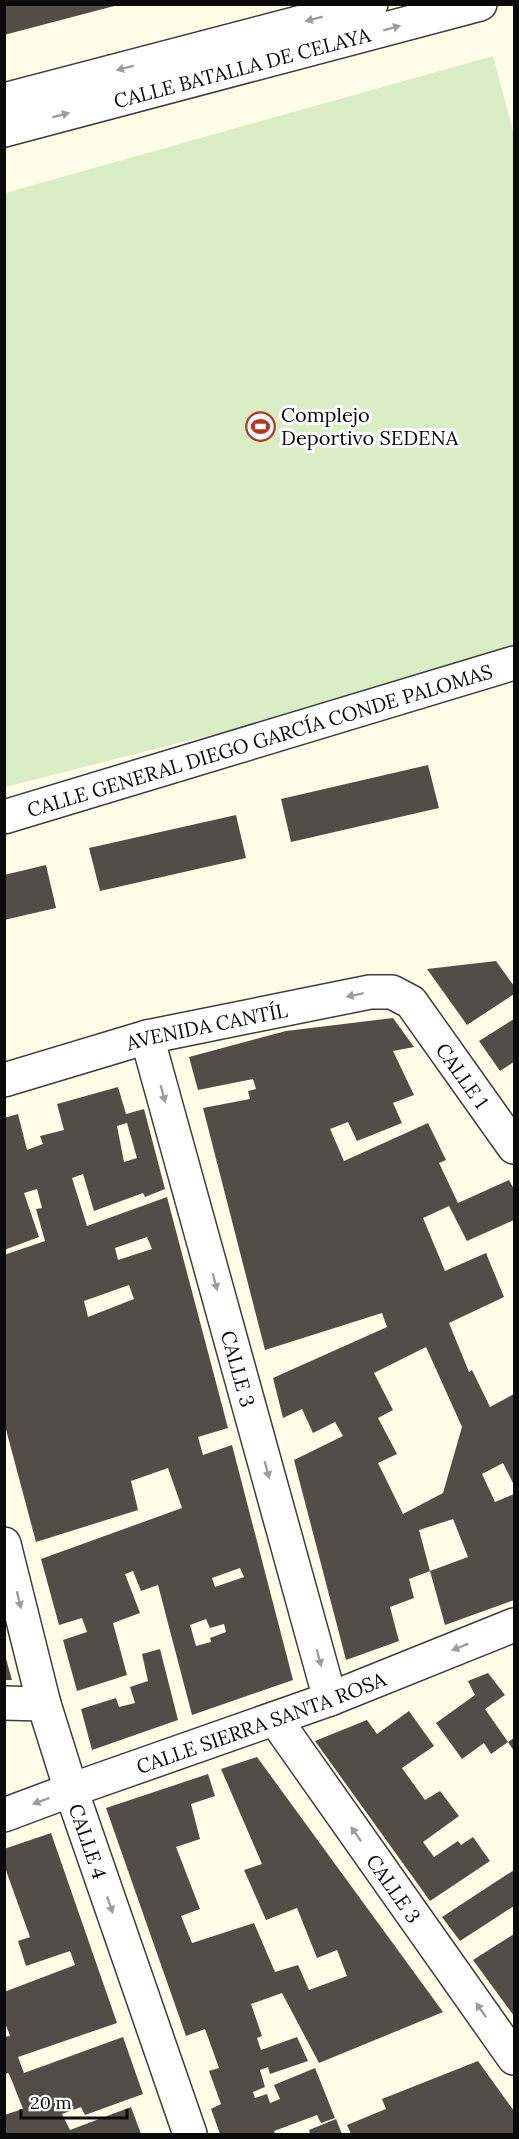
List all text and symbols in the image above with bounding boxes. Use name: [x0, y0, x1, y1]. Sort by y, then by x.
one-way arrow: [305, 15, 323, 25]
street label: CALLE BATALLA DE CELAYA: [111, 21, 373, 113]
one-way arrow: [383, 22, 401, 32]
one-way arrow: [116, 64, 135, 74]
one-way arrow: [52, 110, 70, 120]
place label: Complejo Deportivo SEDENA: [281, 402, 459, 450]
sports icon: Complejo Deportivo SEDENA: [244, 410, 276, 442]
street label: CALLE GENERAL DIEGO GARCÍA CONDE PALOMAS: [24, 658, 495, 822]
one-way arrow: [345, 991, 364, 1000]
street label: AVENIDA CANTÍL: [122, 996, 290, 1055]
street label: CALLE 1: [431, 1038, 495, 1113]
one-way arrow: [159, 1085, 168, 1103]
one-way arrow: [211, 1273, 220, 1291]
street label: CALLE 3: [216, 1328, 261, 1410]
one-way arrow: [263, 1461, 272, 1479]
one-way arrow: [14, 1591, 24, 1610]
one-way arrow: [451, 1642, 469, 1652]
one-way arrow: [315, 1649, 324, 1667]
street label: CALLE SIERRA SANTA ROSA: [133, 1665, 389, 1779]
one-way arrow: [32, 1797, 50, 1807]
street label: CALLE 4: [64, 1800, 113, 1882]
one-way arrow: [351, 1826, 362, 1842]
street label: CALLE 3: [362, 1849, 427, 1927]
one-way arrow: [106, 1896, 116, 1914]
one-way arrow: [475, 2003, 487, 2019]
scale bar: [21, 2082, 128, 2120]
text: 20 m: [30, 2091, 72, 2114]

